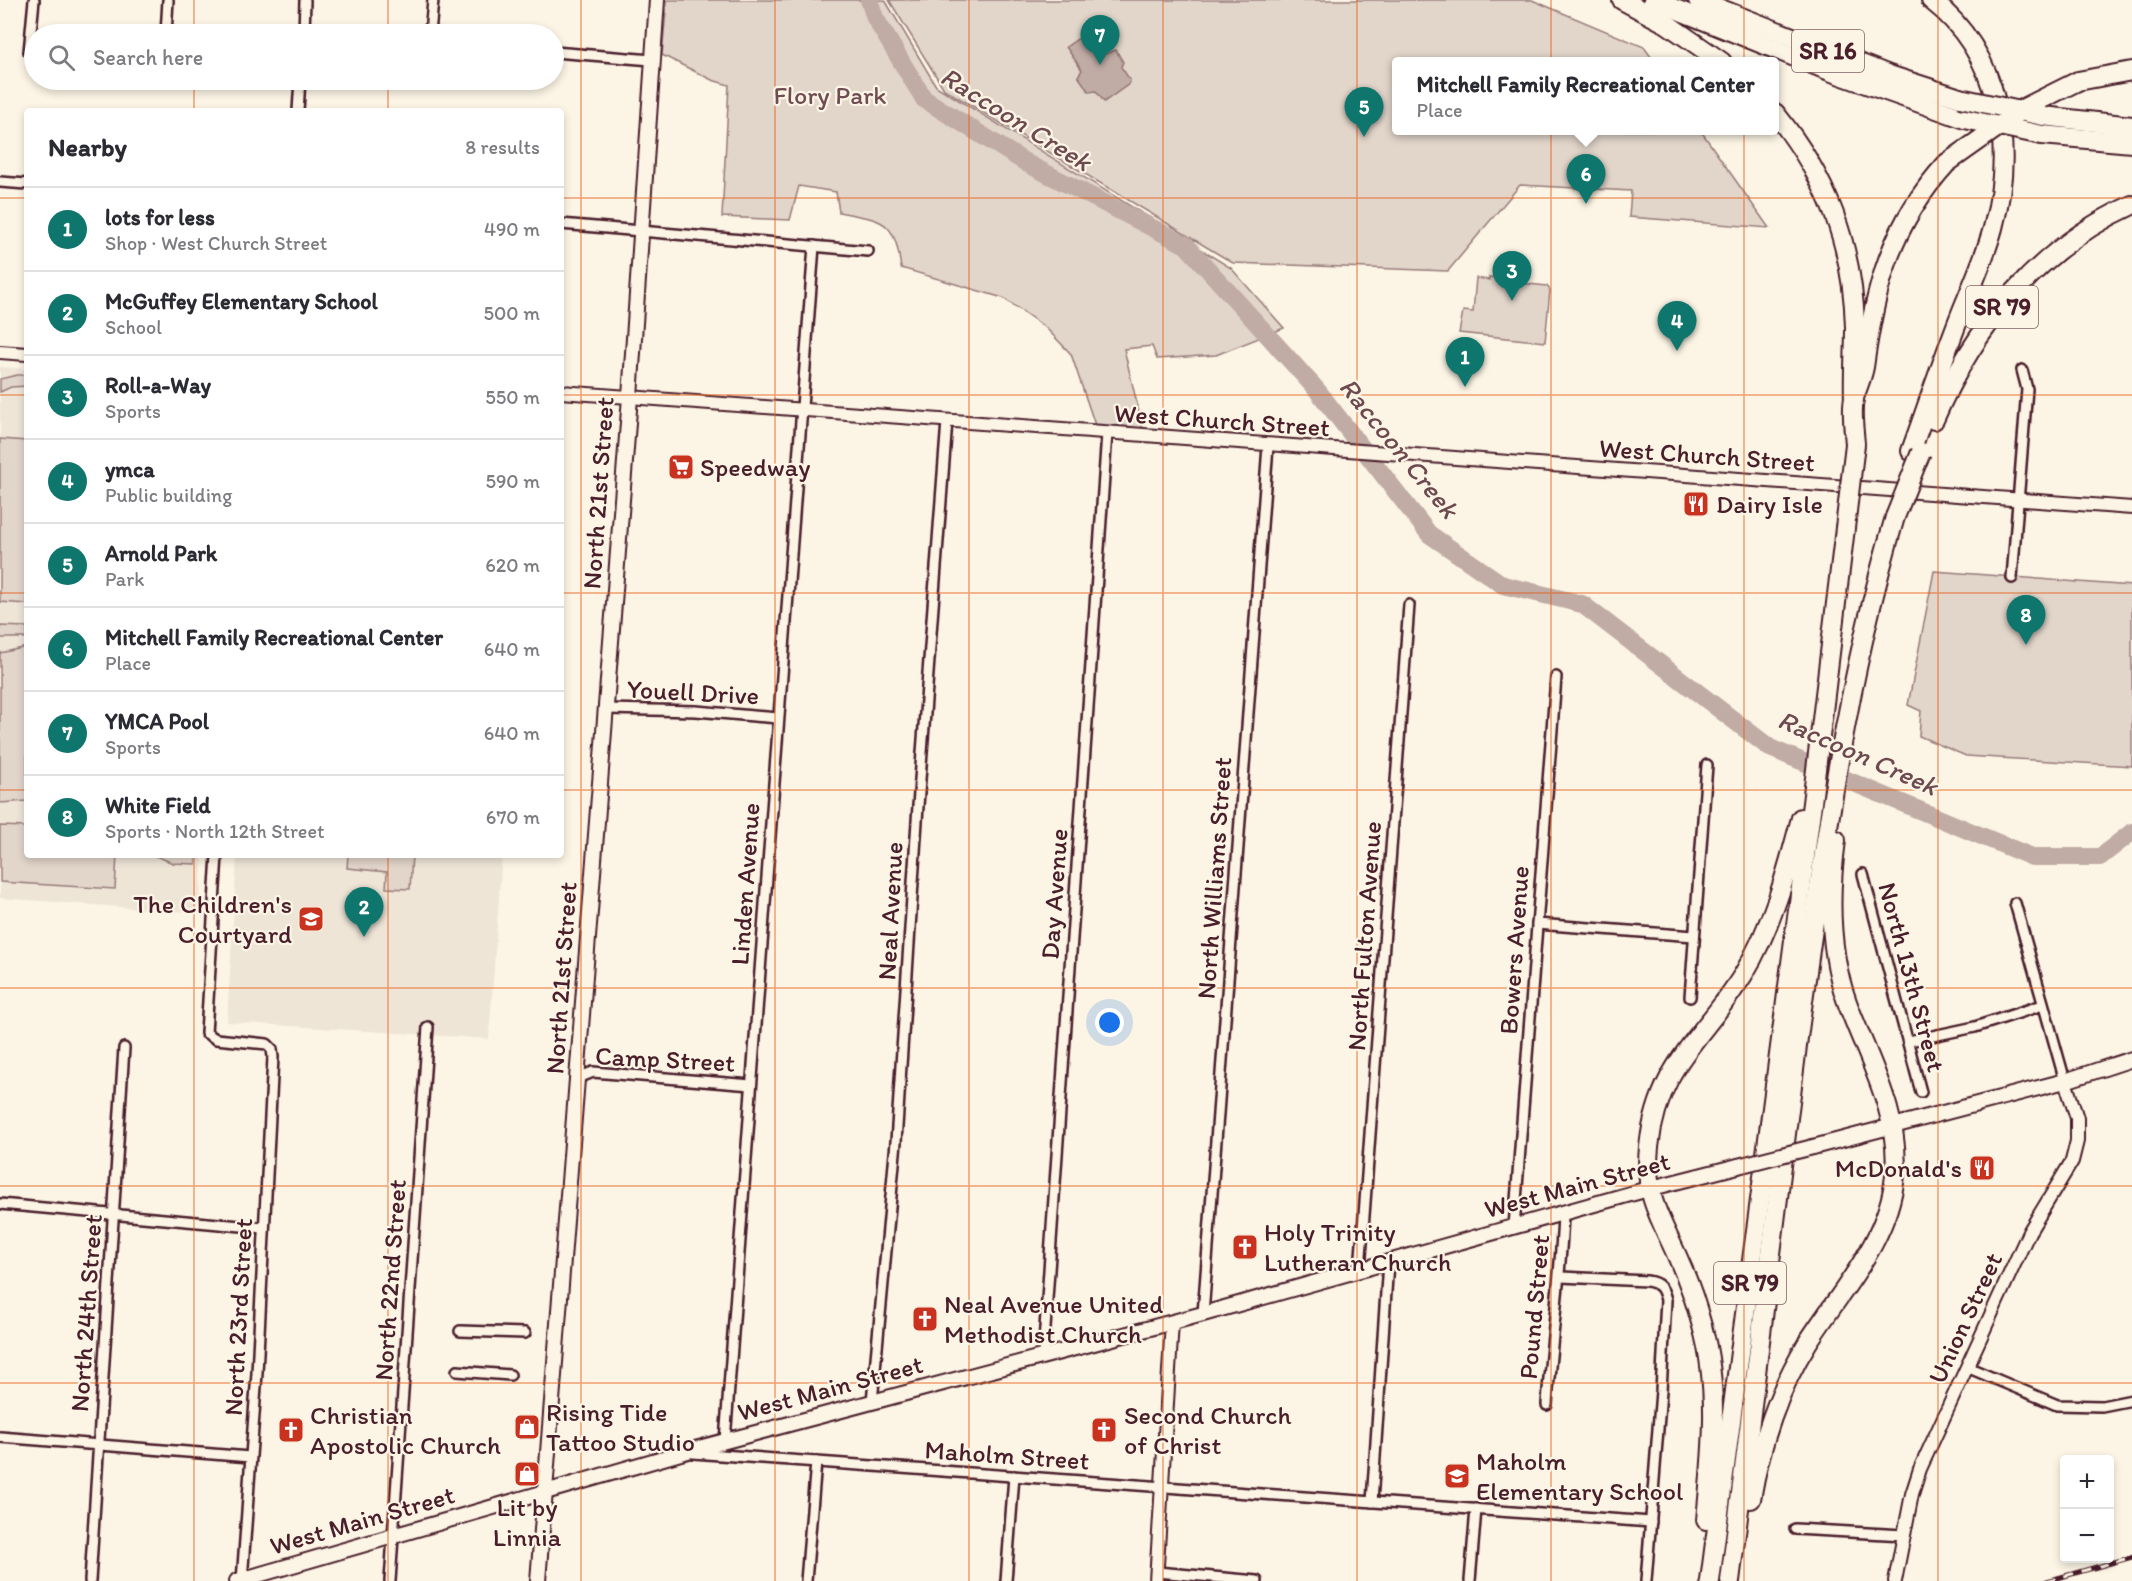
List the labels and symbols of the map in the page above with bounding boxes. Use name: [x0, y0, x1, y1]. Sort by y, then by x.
pin: 7: [1080, 16, 1120, 65]
road number: SR 16: [1792, 30, 1864, 72]
water label: Raccoon Creek: [935, 59, 1100, 179]
park label: Flory Park: [773, 79, 887, 111]
pin: 5: [1344, 88, 1384, 137]
pin: 6: [1566, 154, 1606, 204]
pin: 3: [1492, 252, 1532, 301]
road number: SR 79: [1966, 286, 2038, 328]
pin: 4: [1658, 302, 1696, 351]
pin: 1: [1446, 338, 1484, 387]
water label: Raccoon Creek: [1333, 371, 1468, 526]
street label: North 21st Street: [575, 396, 621, 590]
street label: West Church Street: [1113, 396, 1331, 444]
street label: West Church Street: [1598, 431, 1816, 479]
place label: Speedway: [700, 451, 810, 483]
supermarket icon: Speedway: [666, 452, 696, 482]
place label: Dairy Isle: [1716, 488, 1823, 520]
restaurant icon: Dairy Isle: [1681, 489, 1711, 519]
pin: 8: [2006, 596, 2046, 645]
street label: Youell Drive: [626, 673, 760, 711]
water label: Raccoon Creek: [1773, 703, 1945, 803]
street label: North Williams Street: [1190, 756, 1238, 1000]
street label: Linden Avenue: [723, 802, 767, 966]
street label: North Fulton Avenue: [1340, 820, 1388, 1052]
street label: Day Avenue: [1033, 827, 1075, 961]
street label: Neal Avenue: [870, 841, 910, 981]
street label: Bowers Avenue: [1492, 865, 1536, 1035]
street label: North 13th Street: [1871, 879, 1953, 1076]
street label: North 21st Street: [538, 881, 584, 1075]
place label: The Children's Courtyard: [133, 888, 292, 950]
pin: 2: [344, 888, 384, 937]
school or university icon: The Children's Courtyard: [296, 904, 326, 934]
your location: [1095, 1008, 1124, 1037]
street label: Camp Street: [594, 1039, 736, 1079]
street label: West Main Street: [1481, 1145, 1673, 1225]
place label: McDonald's: [1835, 1152, 1962, 1184]
restaurant icon: McDonald's: [1967, 1153, 1997, 1183]
street label: North 22nd Street: [367, 1178, 413, 1382]
street label: North 24th Street: [63, 1213, 109, 1413]
place label: Holy Trinity Lutheran Church: [1264, 1216, 1451, 1278]
street label: North 23rd Street: [217, 1217, 259, 1417]
church icon: Holy Trinity Lutheran Church: [1230, 1232, 1260, 1262]
street label: Pound Street: [1512, 1233, 1556, 1381]
street label: Union Street: [1921, 1247, 2009, 1389]
road number: SR 79: [1714, 1262, 1786, 1304]
place label: Neal Avenue United Methodist Church: [944, 1288, 1163, 1350]
church icon: Neal Avenue United Methodist Church: [910, 1304, 940, 1334]
street label: West Main Street: [734, 1348, 926, 1428]
place label: Rising Tide Tattoo Studio: [546, 1396, 695, 1458]
place label: Christian Apostolic Church: [310, 1399, 501, 1461]
place label: Second Church of Christ: [1124, 1399, 1291, 1461]
shop icon: Rising Tide Tattoo Studio: [512, 1412, 542, 1442]
church icon: Christian Apostolic Church: [276, 1415, 306, 1445]
church icon: Second Church of Christ: [1089, 1415, 1119, 1445]
street label: Maholm Street: [924, 1433, 1091, 1477]
place label: Maholm Elementary School: [1476, 1445, 1683, 1507]
shop icon: Lit by Linnia: [512, 1459, 542, 1489]
school or university icon: Maholm Elementary School: [1442, 1461, 1472, 1491]
street label: West Main Street: [266, 1478, 458, 1562]
place label: Lit by Linnia: [493, 1491, 562, 1553]

